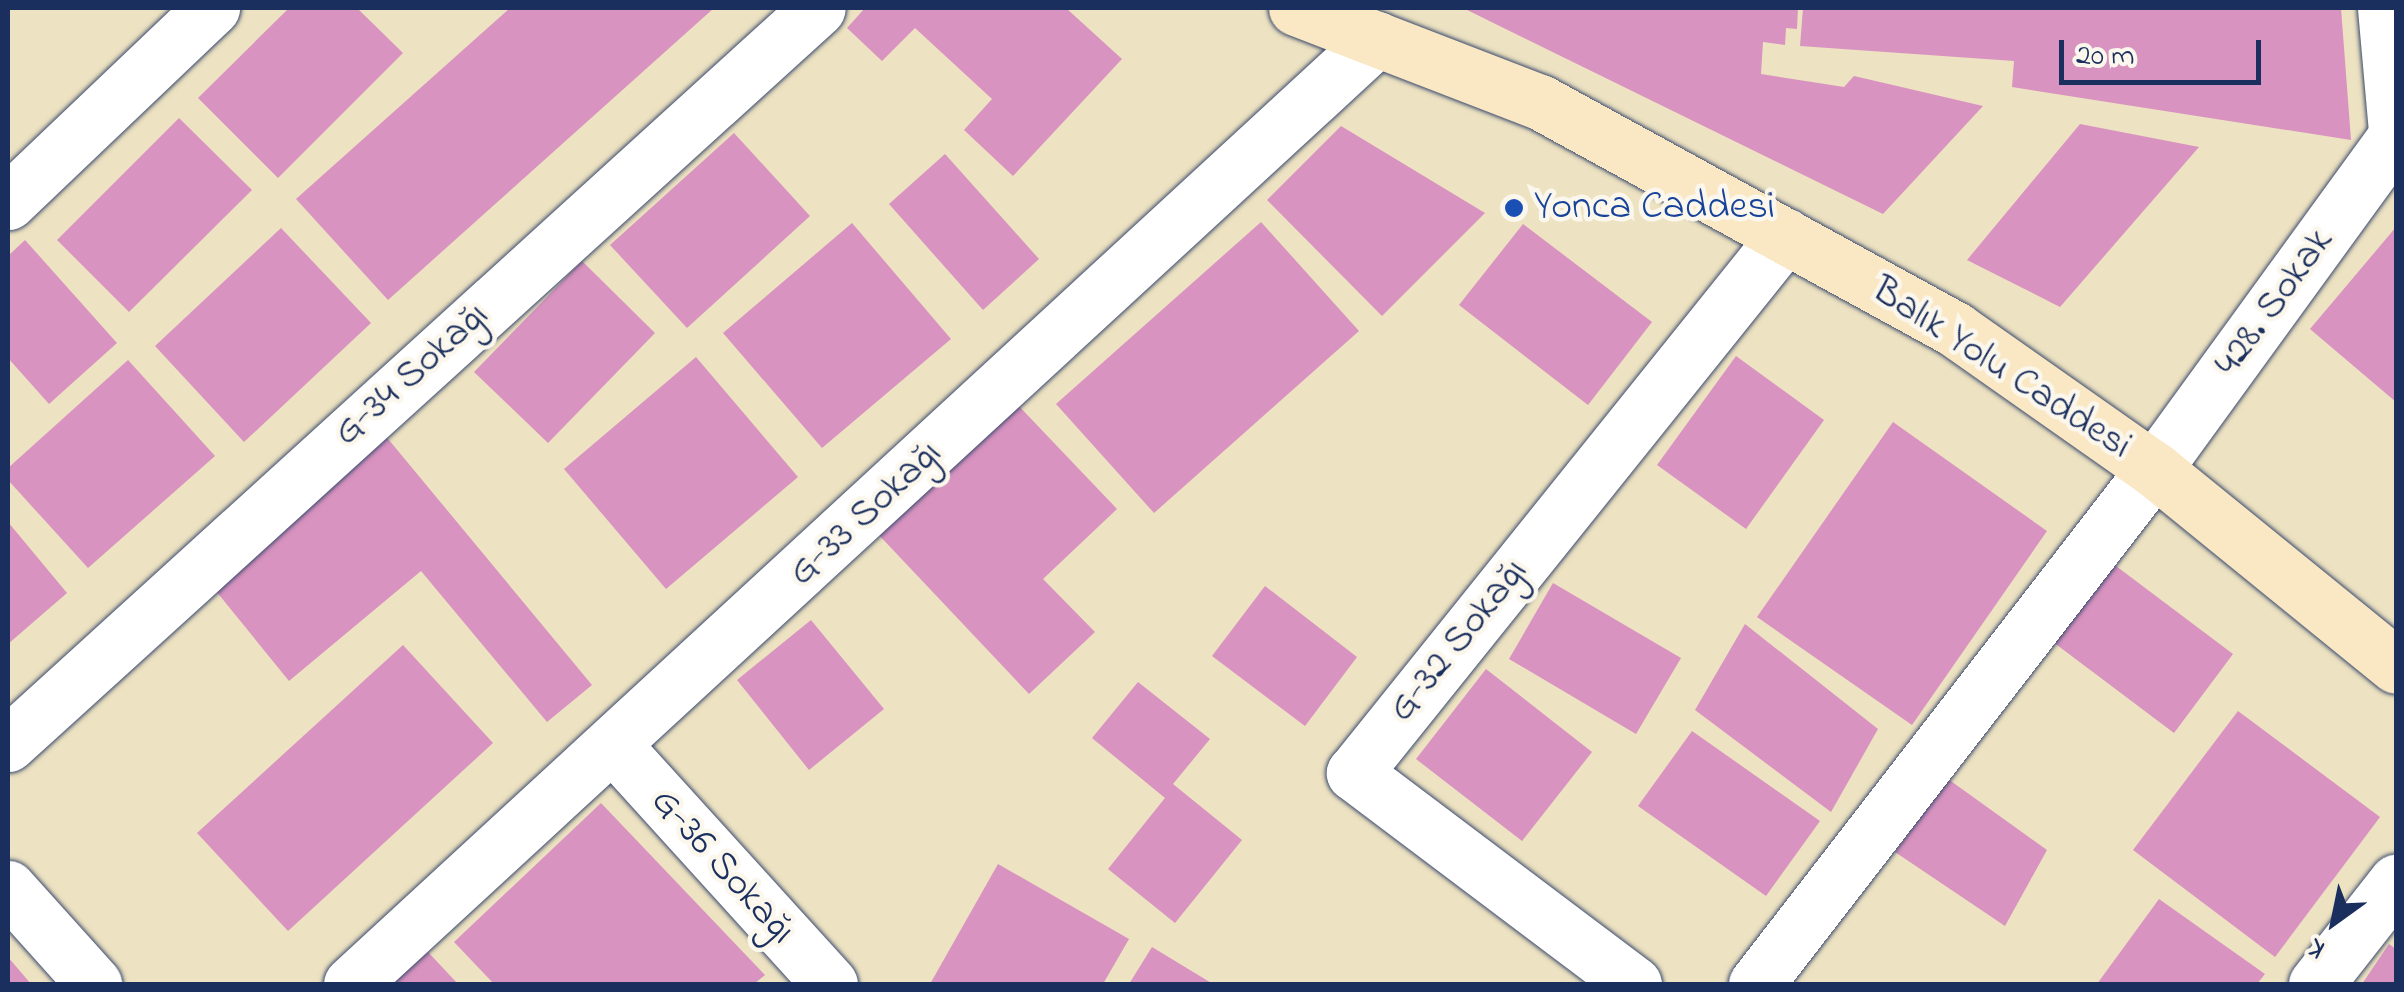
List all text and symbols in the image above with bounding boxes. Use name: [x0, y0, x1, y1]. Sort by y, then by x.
scale bar: [2064, 20, 2266, 82]
text: 20 m: [2076, 35, 2135, 79]
place label: Yonca Caddesi: [1534, 184, 1775, 232]
marker: Yonca Caddesi: [1503, 197, 1525, 219]
street label: 428. Sokak: [2205, 220, 2345, 386]
street label: Balık Yolu Caddesi: [1862, 267, 2140, 471]
street label: G-34 Sokağı: [324, 293, 500, 457]
street label: G-33 Sokağı: [779, 431, 953, 597]
street label: G-32 Sokağı: [1379, 550, 1539, 732]
street label: G-36 Sokağı: [639, 779, 805, 955]
north arrow: [2284, 872, 2384, 972]
text: K: [2301, 927, 2334, 968]

